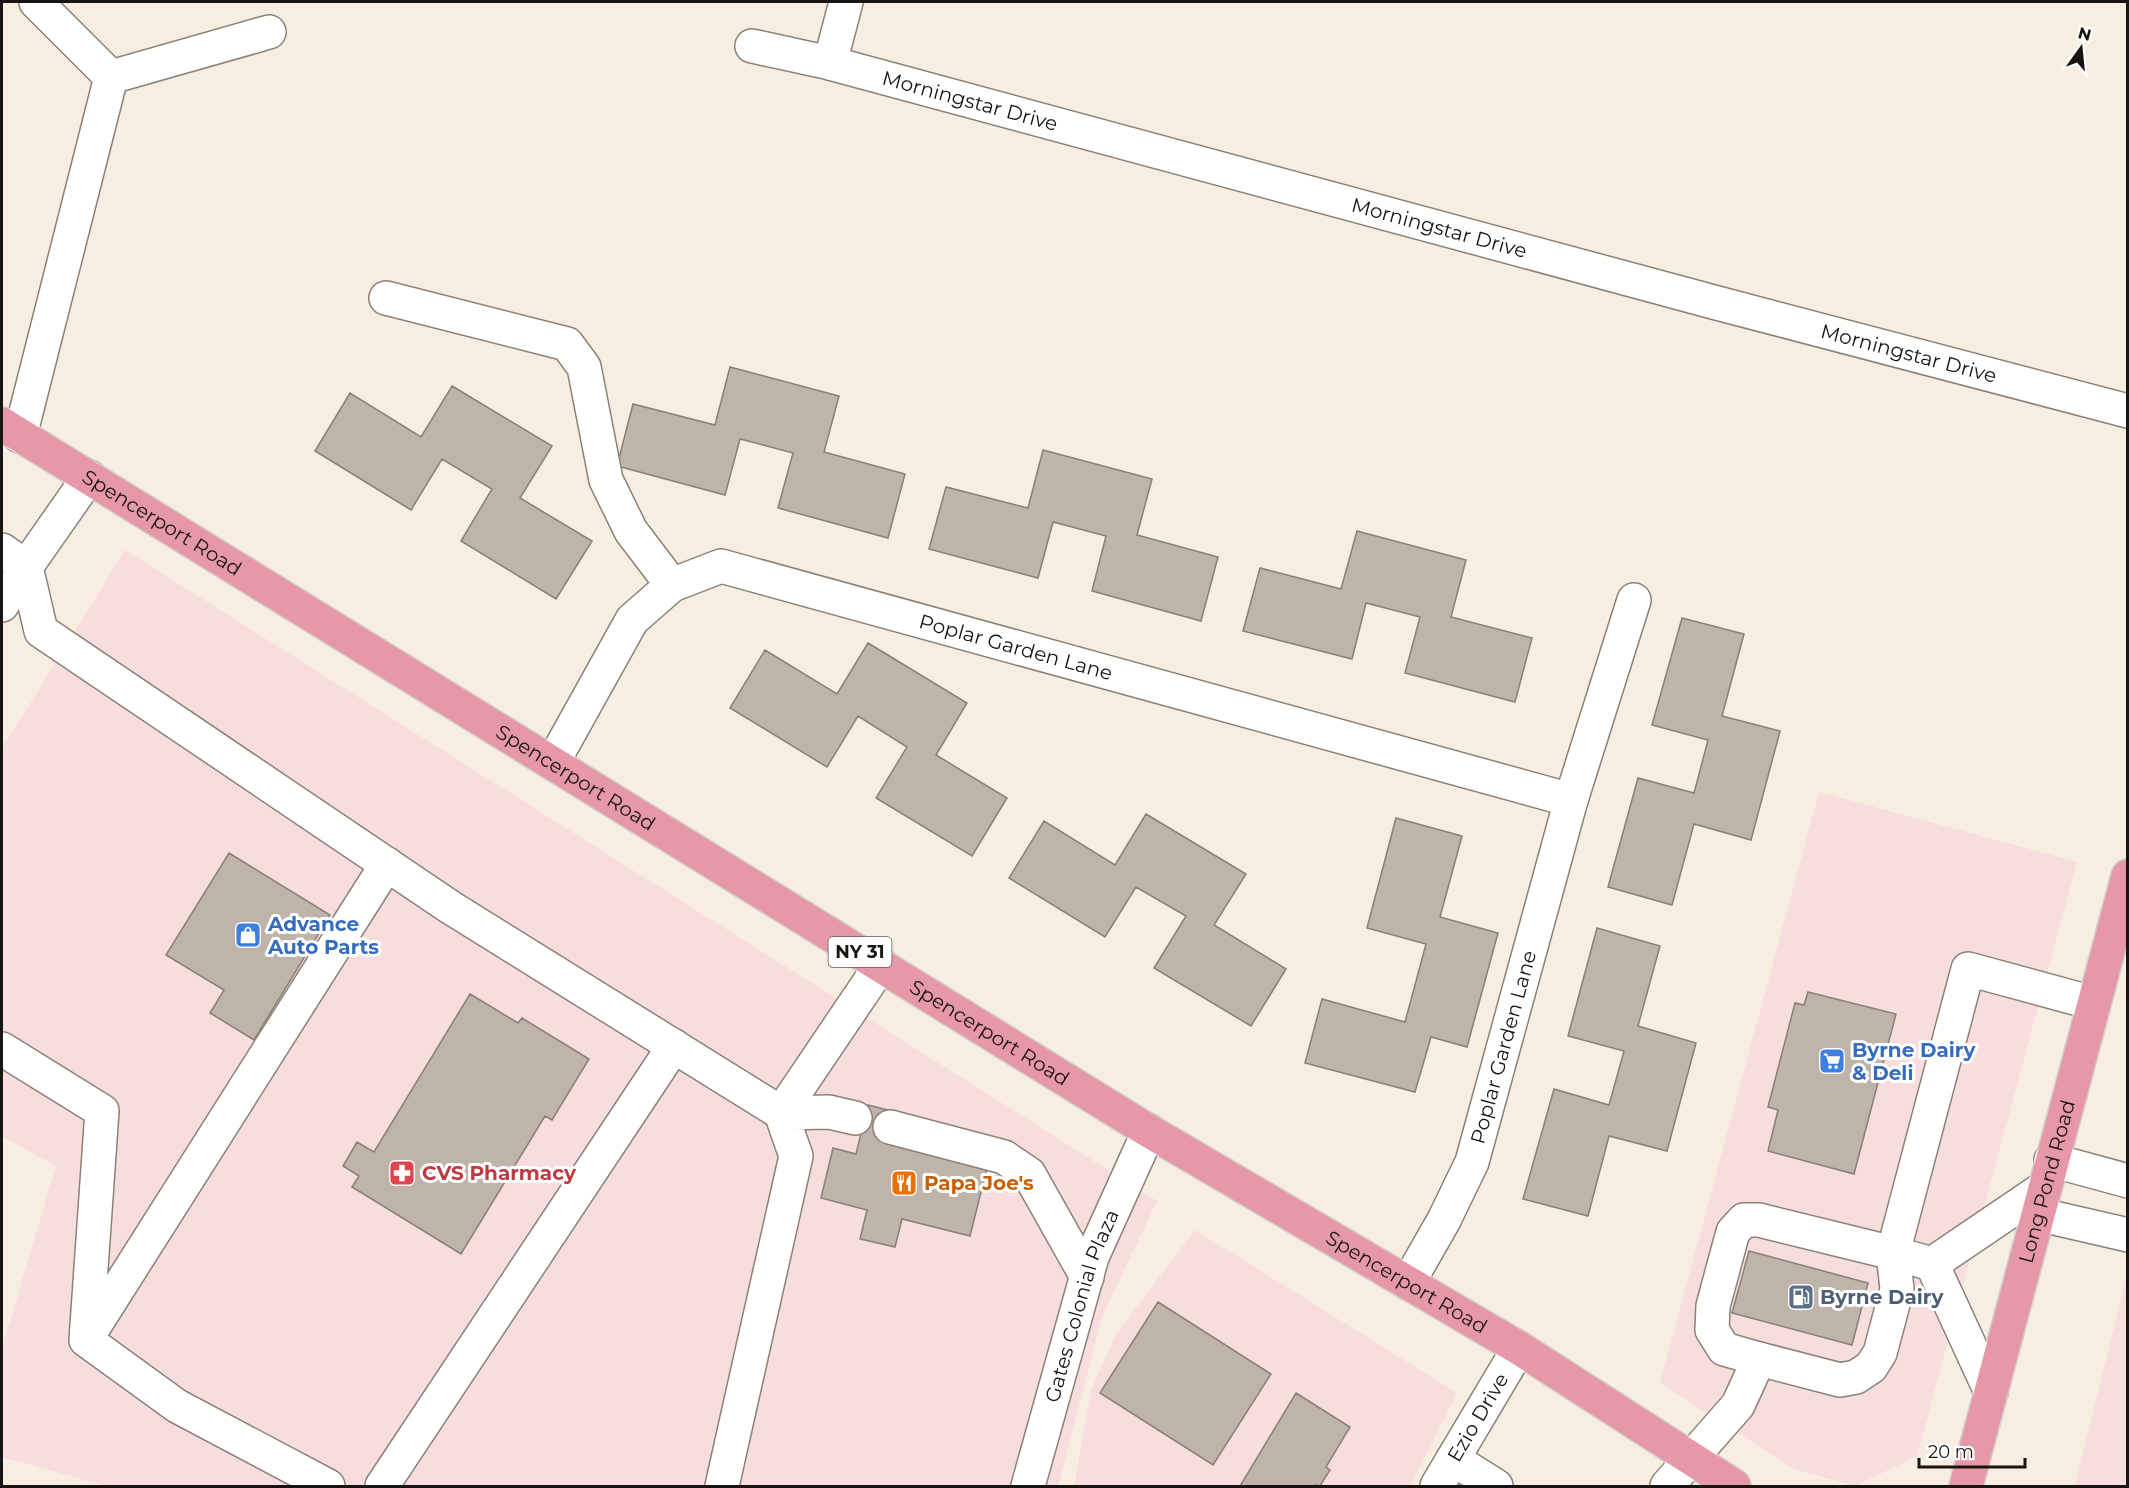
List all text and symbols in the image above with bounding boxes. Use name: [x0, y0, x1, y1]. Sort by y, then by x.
north arrow: [2051, 18, 2111, 78]
text: N: [2076, 23, 2093, 45]
street label: Morningstar Drive: [880, 66, 1060, 136]
street label: Morningstar Drive: [1349, 193, 1530, 263]
street label: Morningstar Drive: [1818, 319, 1999, 388]
street label: Spencerport Road: [78, 464, 246, 581]
street label: Poplar Garden Lane: [917, 609, 1115, 685]
street label: Spencerport Road: [492, 720, 660, 836]
place label: Advance Auto Parts: [267, 912, 379, 959]
shop icon: Advance Auto Parts: [233, 920, 263, 950]
road number: NY 31: [828, 937, 892, 967]
street label: Poplar Garden Lane: [1466, 948, 1541, 1147]
street label: Spencerport Road: [905, 975, 1074, 1091]
place label: Byrne Dairy & Deli: [1852, 1038, 1976, 1085]
supermarket icon: Byrne Dairy & Deli: [1817, 1046, 1847, 1076]
street label: Long Pond Road: [2014, 1097, 2080, 1266]
pharmacy icon: CVS Pharmacy: [387, 1158, 417, 1188]
place label: CVS Pharmacy: [422, 1161, 577, 1185]
restaurant icon: Papa Joe's: [889, 1168, 919, 1198]
place label: Papa Joe's: [924, 1171, 1034, 1195]
street label: Gates Colonial Plaza: [1040, 1206, 1124, 1405]
street label: Spencerport Road: [1322, 1226, 1491, 1339]
fuel station icon: Byrne Dairy: [1786, 1282, 1816, 1312]
place label: Byrne Dairy: [1820, 1285, 1944, 1309]
street label: Ezio Drive: [1442, 1369, 1513, 1466]
scale bar: [1919, 1431, 2026, 1469]
text: 20 m: [1928, 1441, 1974, 1463]

